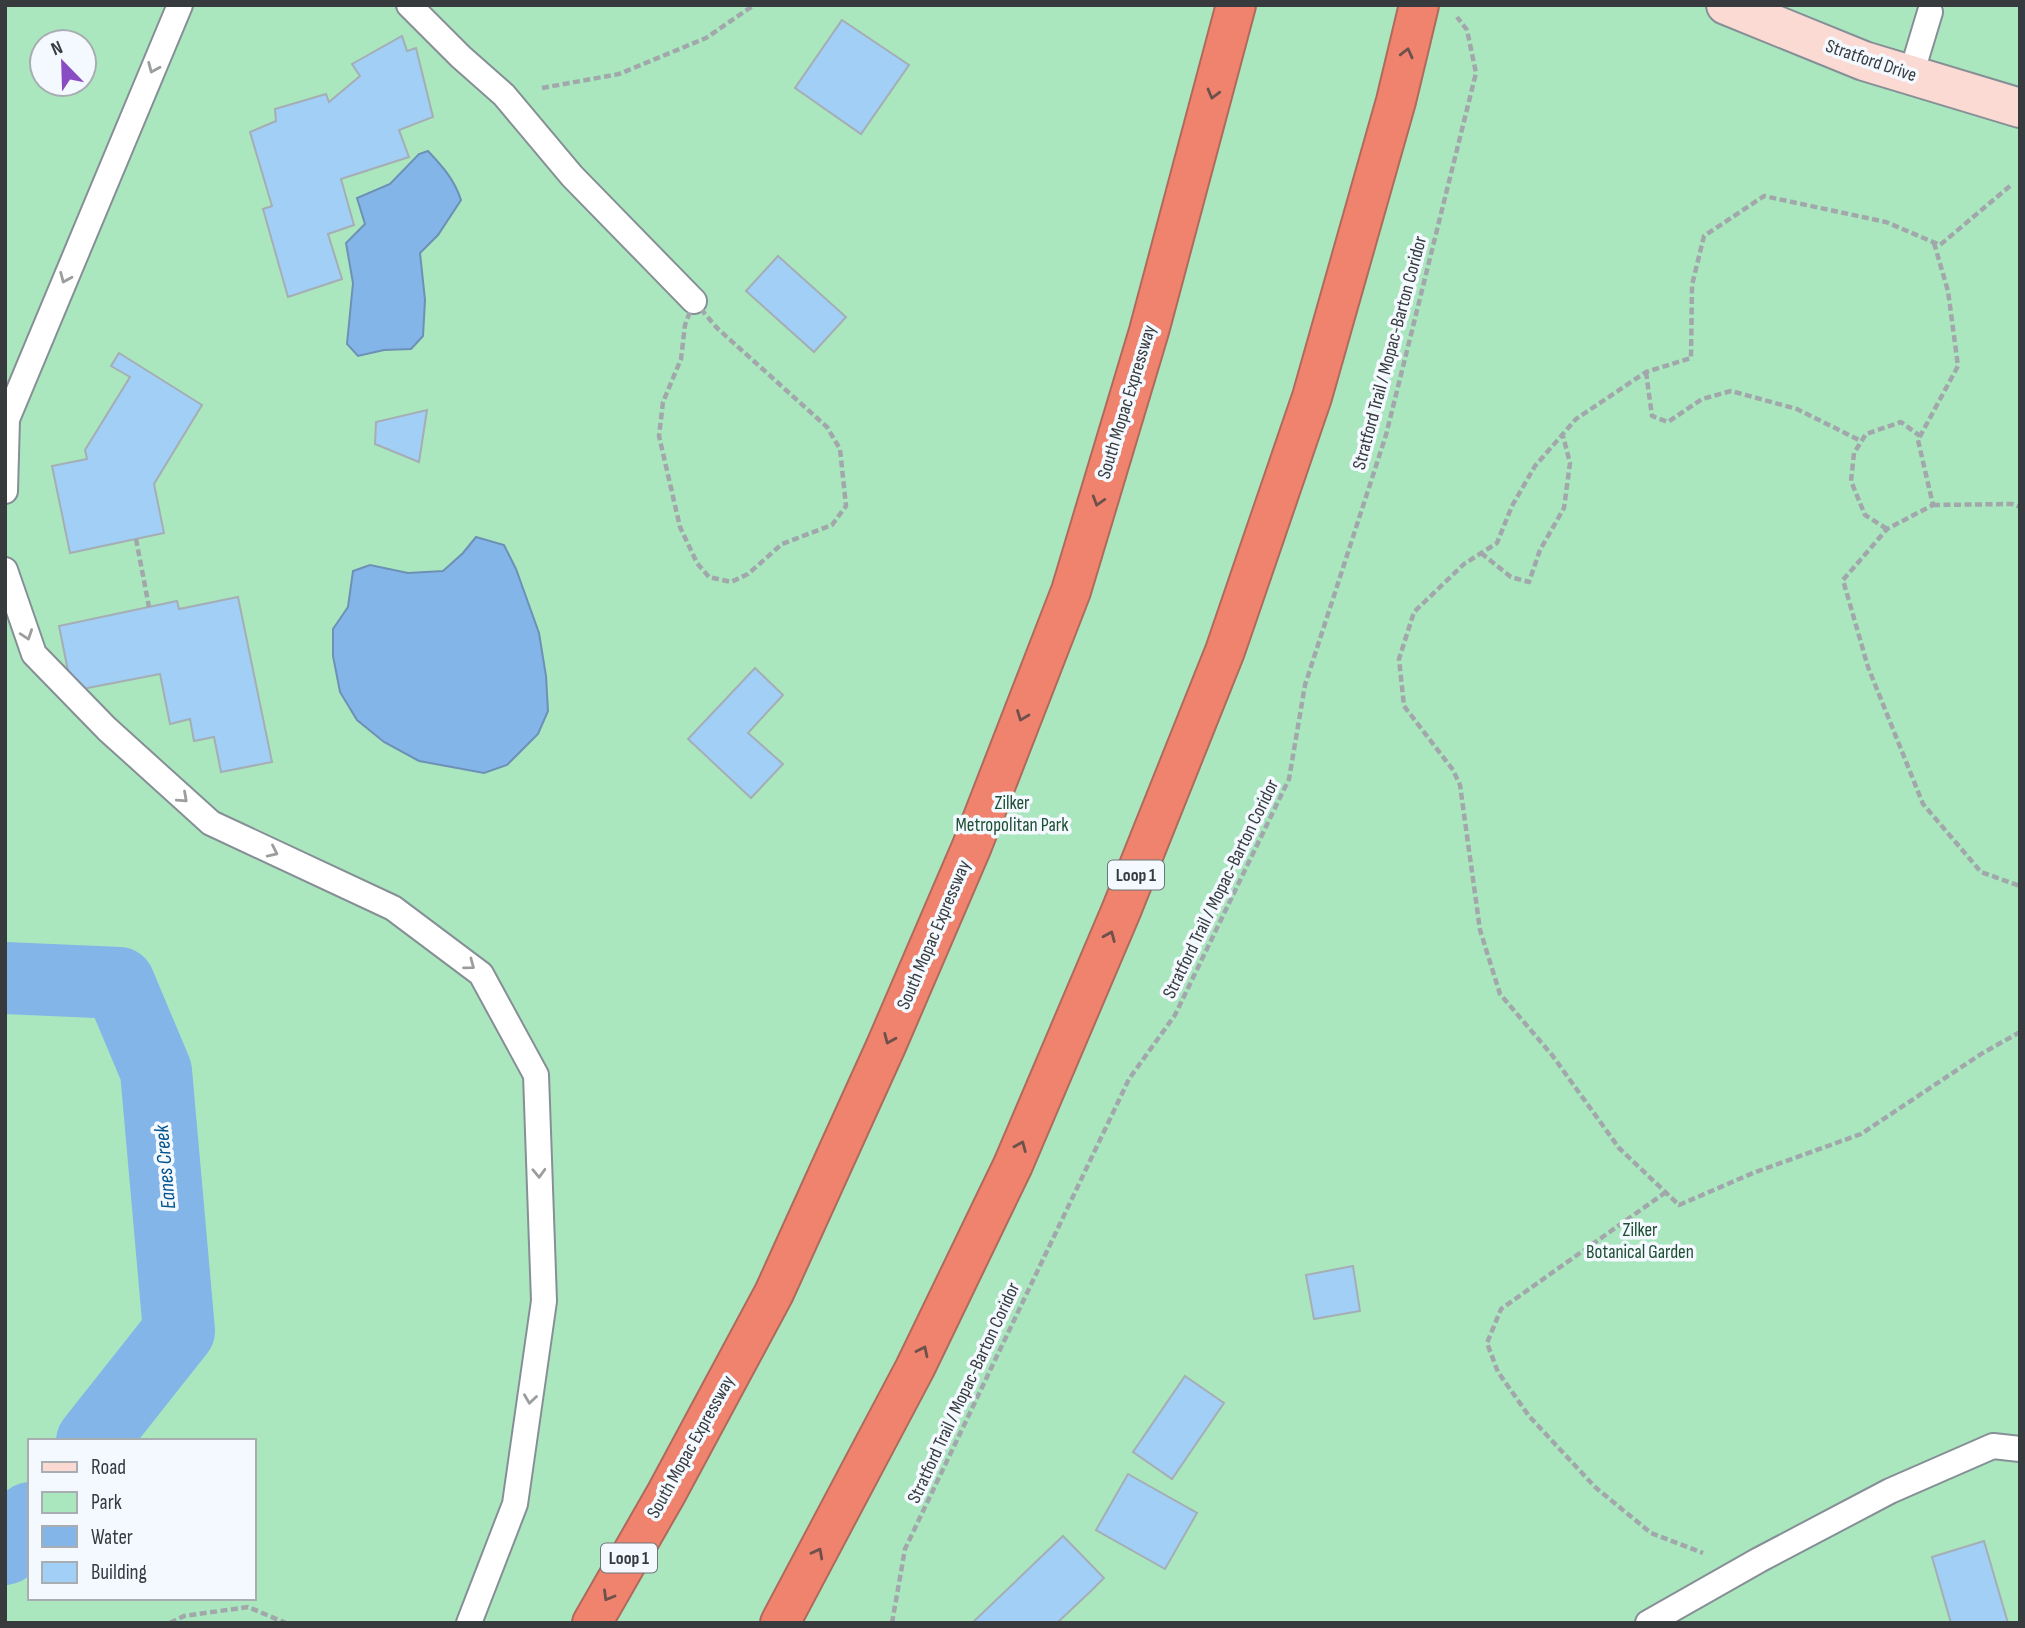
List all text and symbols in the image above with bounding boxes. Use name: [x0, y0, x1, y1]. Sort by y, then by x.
north arrow: [28, 28, 98, 98]
street label: Stratford Drive: [1823, 35, 1919, 87]
text: N: [48, 36, 66, 61]
one-way arrow: [1399, 47, 1414, 59]
one-way arrow: [147, 61, 161, 73]
one-way arrow: [1207, 88, 1221, 100]
street label: Stratford Trail / Mopac-Barton Coridor: [1348, 233, 1432, 472]
one-way arrow: [60, 271, 74, 283]
street label: South Mopac Expressway: [1093, 322, 1162, 482]
one-way arrow: [1091, 495, 1106, 507]
one-way arrow: [19, 628, 33, 640]
one-way arrow: [1017, 709, 1031, 721]
street label: Stratford Trail / Mopac-Barton Coridor: [1158, 775, 1284, 1002]
one-way arrow: [175, 789, 188, 802]
park label: Zilker Metropolitan Park: [956, 792, 1069, 837]
one-way arrow: [266, 844, 278, 858]
street label: South Mopac Expressway: [892, 856, 976, 1013]
road number: Loop 1: [1108, 860, 1164, 890]
one-way arrow: [1102, 931, 1116, 943]
one-way arrow: [462, 957, 474, 969]
one-way arrow: [883, 1033, 897, 1045]
water label: Eanes Creek: [149, 1123, 181, 1210]
one-way arrow: [1013, 1140, 1027, 1153]
one-way arrow: [532, 1168, 547, 1179]
park label: Zilker Botanical Garden: [1586, 1219, 1694, 1264]
street label: Stratford Trail / Mopac-Barton Coridor: [903, 1278, 1026, 1507]
one-way arrow: [915, 1346, 929, 1358]
street label: South Mopac Expressway: [642, 1371, 740, 1522]
one-way arrow: [523, 1393, 538, 1405]
legend: [28, 1439, 256, 1600]
text: Road: [91, 1455, 126, 1480]
text: Park: [91, 1490, 122, 1515]
text: Water: [91, 1525, 133, 1550]
road number: Loop 1: [601, 1544, 657, 1573]
one-way arrow: [809, 1547, 823, 1560]
text: Building: [91, 1560, 147, 1585]
one-way arrow: [603, 1588, 616, 1601]

